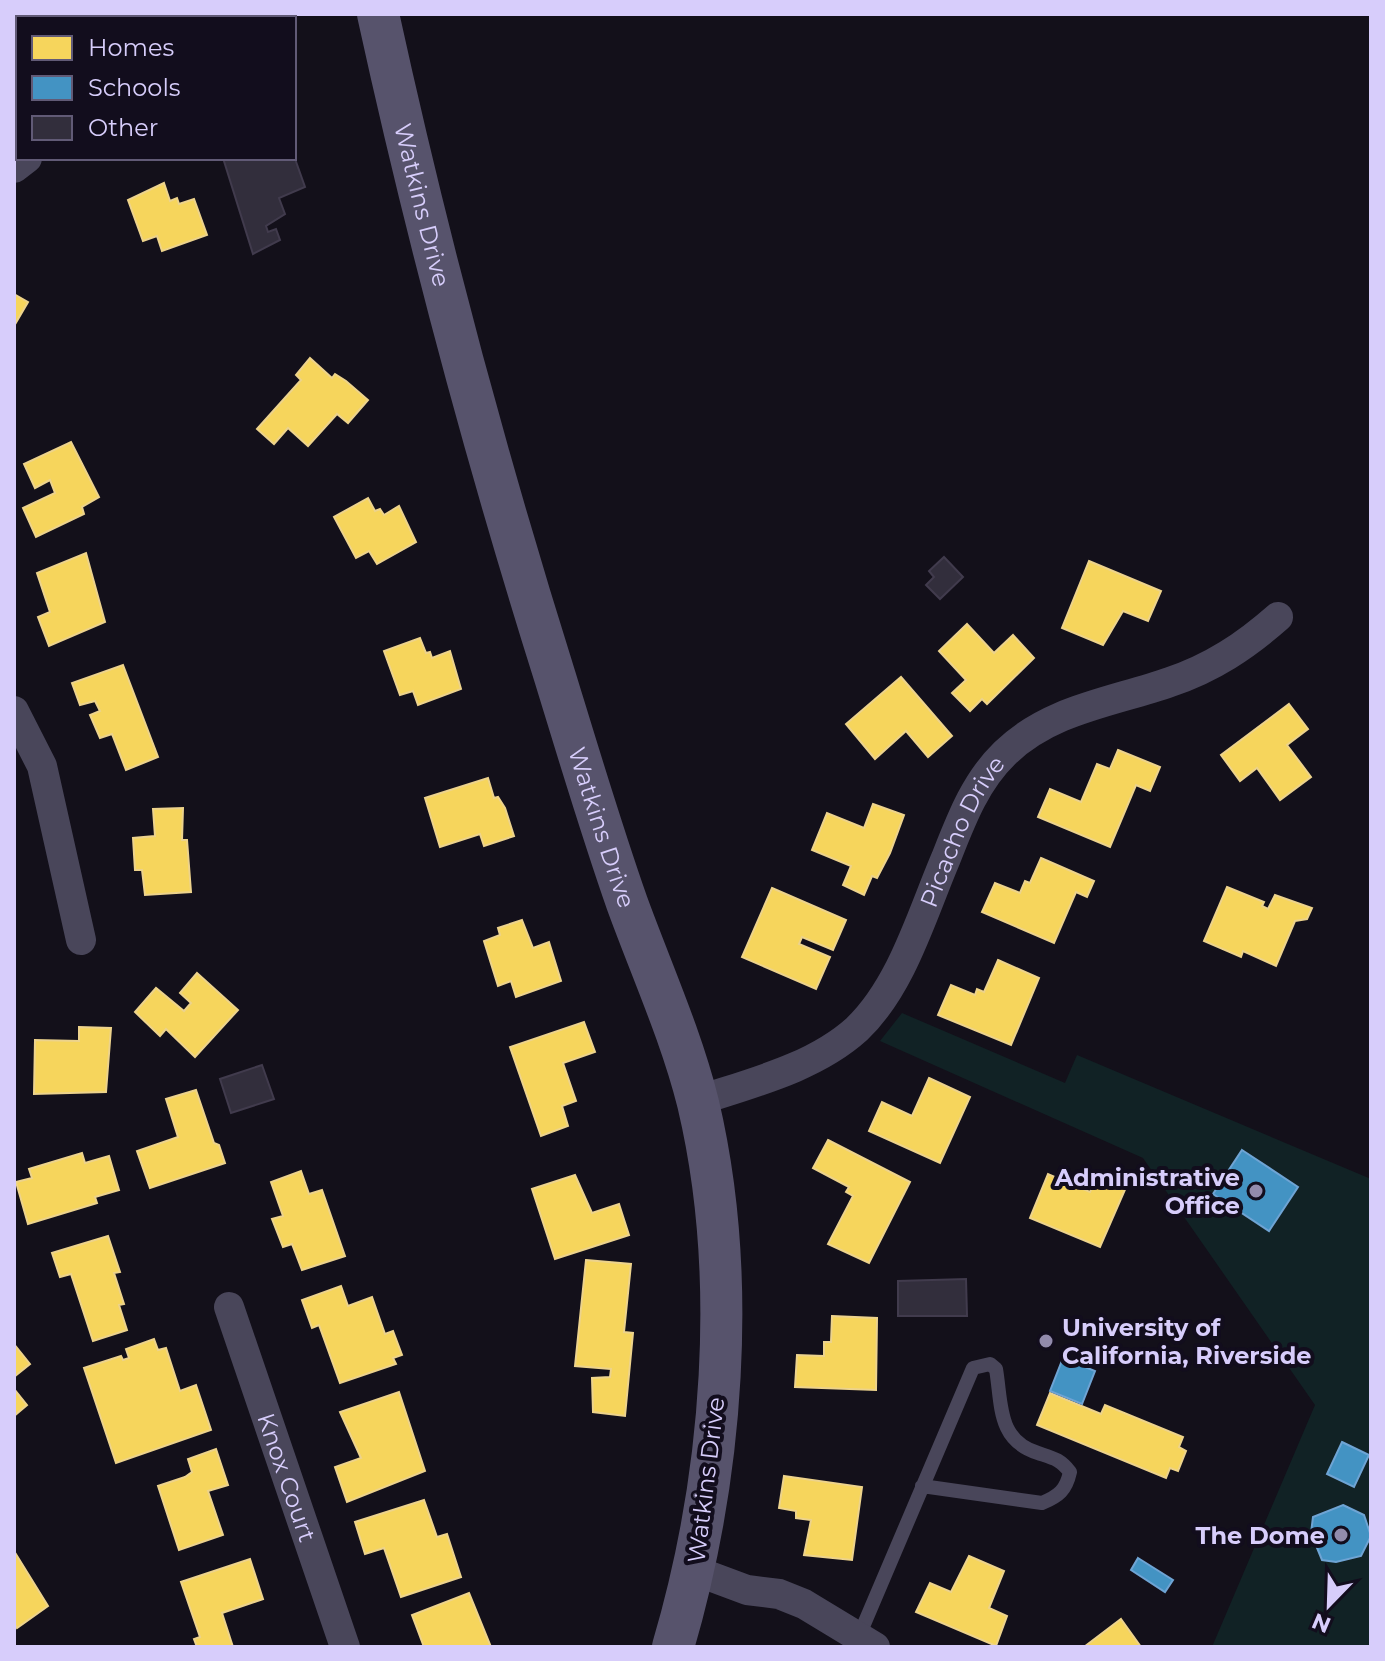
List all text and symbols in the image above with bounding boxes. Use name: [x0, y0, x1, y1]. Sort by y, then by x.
legend: [16, 16, 296, 160]
text: Homes: [88, 33, 174, 62]
text: Schools: [88, 73, 181, 102]
text: Other: [88, 113, 158, 142]
street label: Watkins Drive: [389, 120, 457, 290]
street label: Watkins Drive: [563, 743, 642, 912]
street label: Picacho Drive: [913, 749, 1010, 911]
place label: Administrative Office: [1054, 1163, 1240, 1220]
marker: Administrative Office: [1247, 1182, 1265, 1200]
place label: University of California, Riverside: [1062, 1313, 1311, 1370]
marker: University of California, Riverside: [1037, 1332, 1055, 1350]
street label: Watkins Drive: [681, 1395, 731, 1565]
street label: Knox Court: [252, 1409, 323, 1546]
place label: The Dome: [1196, 1521, 1325, 1550]
marker: The Dome: [1332, 1526, 1350, 1544]
north arrow: [1289, 1565, 1369, 1645]
text: N: [1308, 1607, 1335, 1639]

